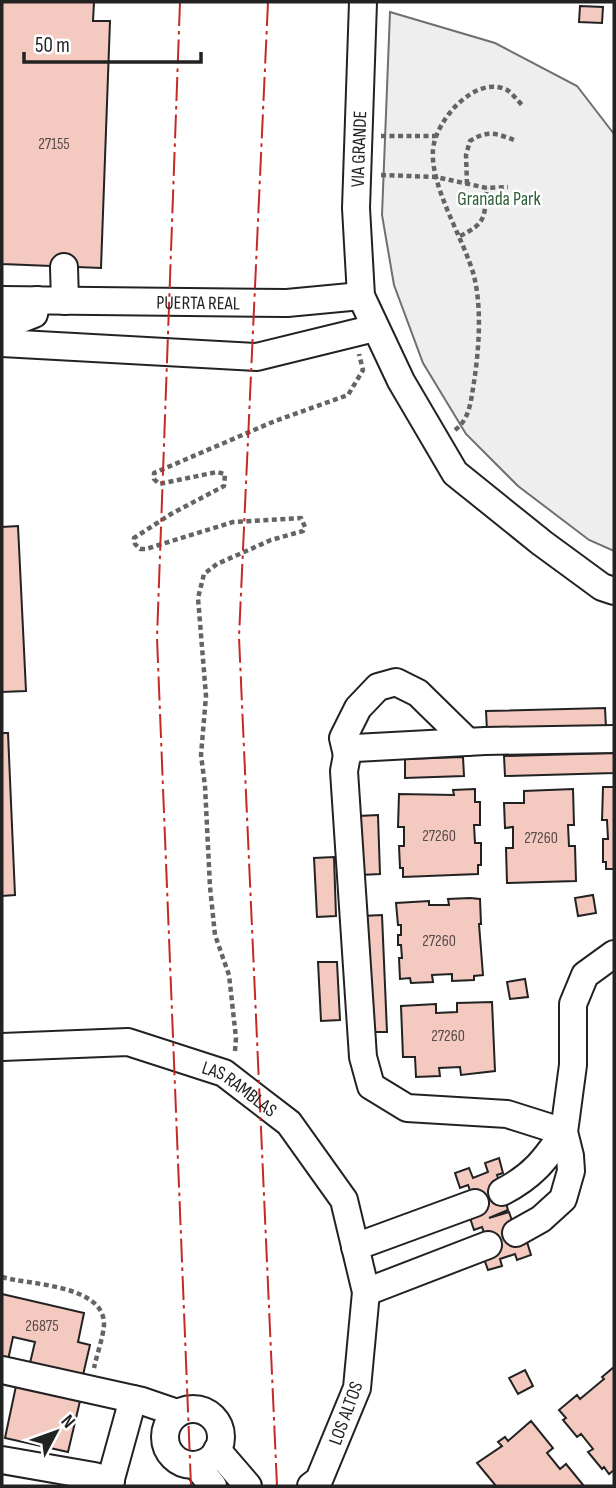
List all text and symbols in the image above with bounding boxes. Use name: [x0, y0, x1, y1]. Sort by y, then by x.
scale bar: [24, 21, 201, 65]
text: 50 m: [35, 33, 70, 58]
street label: VIA GRANDE: [347, 110, 372, 188]
house number: 27155: [38, 135, 70, 154]
park label: Granada Park: [457, 188, 541, 211]
street label: PUERTA REAL: [156, 292, 240, 316]
house number: 27260: [422, 827, 456, 846]
house number: 27260: [524, 829, 558, 848]
house number: 27260: [422, 932, 456, 951]
house number: 27260: [431, 1027, 465, 1046]
street label: LAS RAMBLAS: [199, 1057, 281, 1123]
house number: 26875: [25, 1317, 59, 1336]
street label: LOS ALTOS: [324, 1379, 368, 1448]
north arrow: [21, 1397, 91, 1467]
text: N: [56, 1410, 80, 1433]

